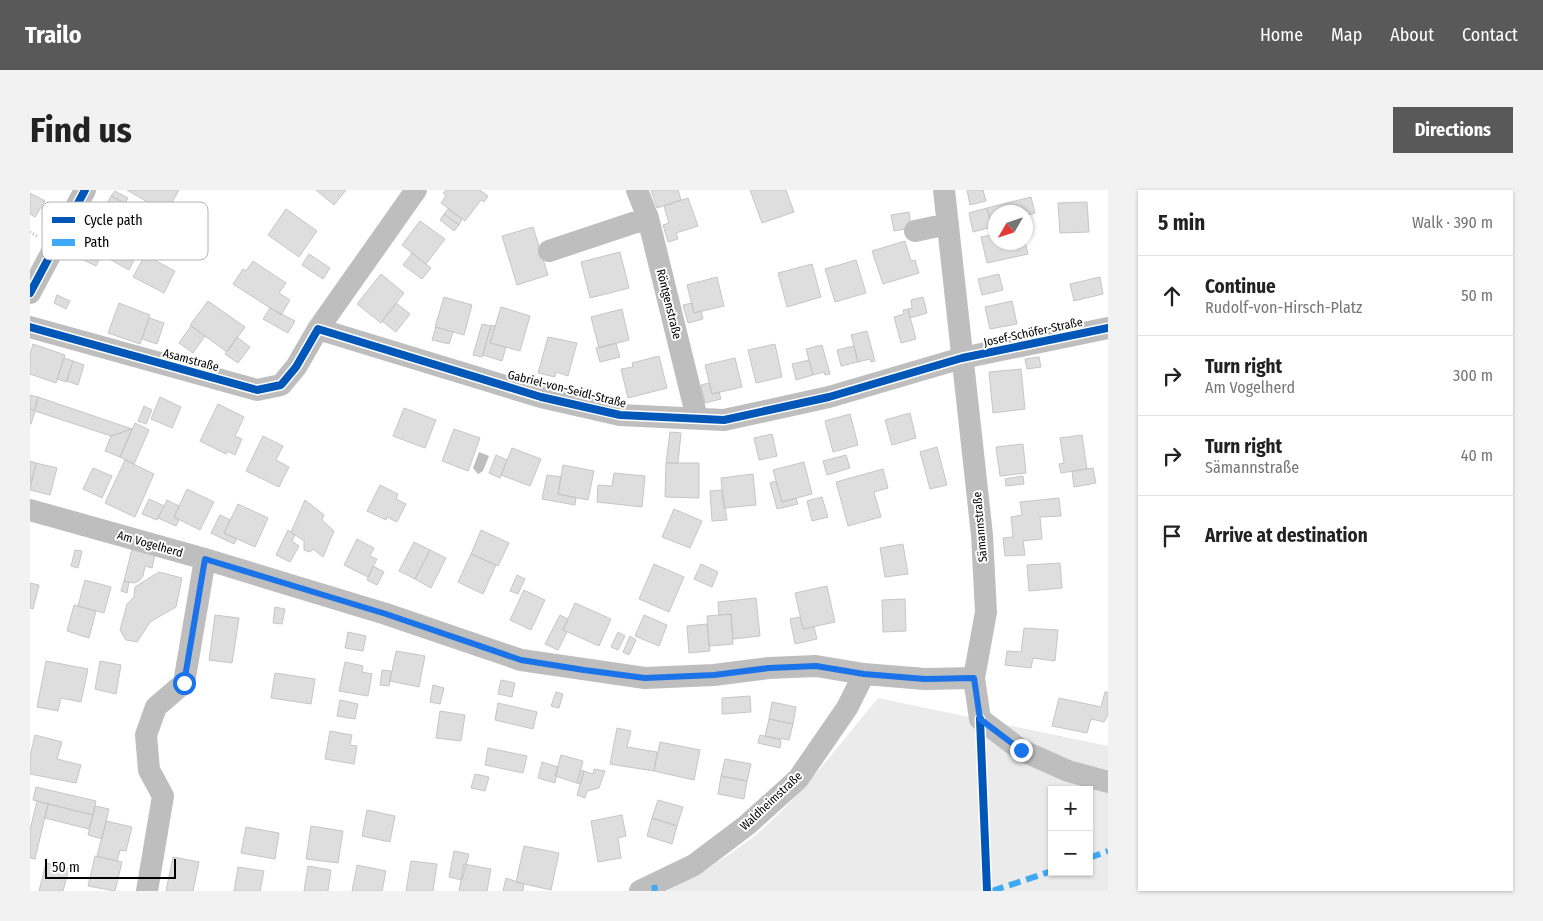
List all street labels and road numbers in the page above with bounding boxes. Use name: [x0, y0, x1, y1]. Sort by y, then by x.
street label: Röntgenstraße: [654, 268, 684, 340]
street label: Josef-Schöfer-Straße: [982, 315, 1084, 349]
street label: Asamstraße: [161, 346, 221, 374]
street label: Gabriel-von-Seidl-Straße: [506, 367, 628, 411]
street label: Sämannstraße: [970, 491, 990, 563]
street label: Am Vogelherd: [116, 528, 184, 560]
street label: Waldheimstraße: [737, 769, 805, 833]

